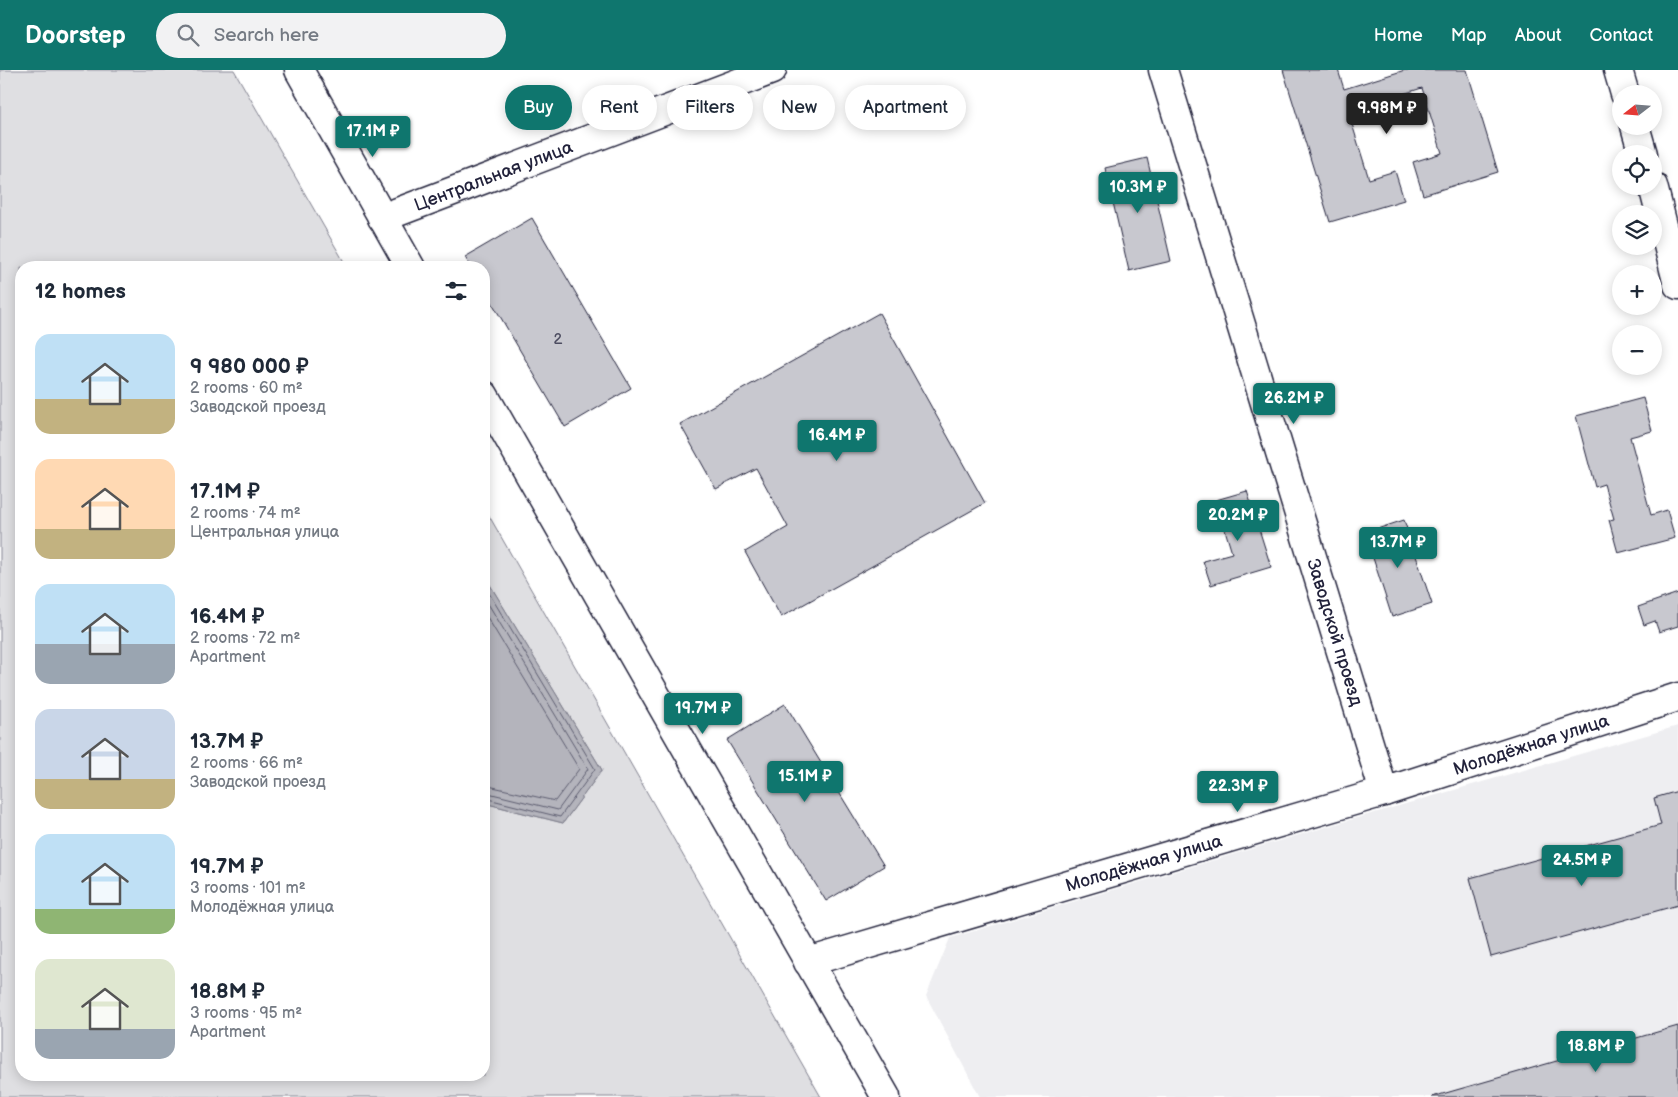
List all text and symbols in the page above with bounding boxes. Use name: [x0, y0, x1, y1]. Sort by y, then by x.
search box: [156, 13, 506, 58]
text: Doorstep: [25, 21, 126, 50]
icon: search: [174, 21, 202, 49]
text: Search here: [214, 24, 319, 47]
text: Home: [1374, 25, 1423, 46]
text: Map: [1451, 25, 1487, 46]
text: About: [1515, 25, 1562, 46]
text: Contact: [1590, 25, 1653, 46]
chip: Buy: [505, 85, 572, 130]
chip: Rent: [582, 85, 657, 130]
chip: Filters: [667, 85, 753, 130]
chip: New: [763, 85, 835, 130]
chip: Apartment: [845, 85, 966, 130]
north arrow: [1612, 85, 1662, 135]
map controls: [1612, 85, 1662, 375]
pin: 9.98M ₽: [1341, 92, 1433, 135]
text: 9.98M ₽: [1357, 99, 1417, 118]
pin: 17.1M ₽: [327, 116, 419, 158]
text: 17.1M ₽: [346, 122, 400, 141]
street label: Центральная улица: [411, 137, 576, 216]
button: locate: [1612, 145, 1662, 195]
pin: 10.3M ₽: [1092, 172, 1184, 214]
text: 10.3M ₽: [1110, 178, 1167, 197]
button: layers: [1612, 205, 1662, 255]
button: +: [1612, 265, 1662, 315]
icon: filters: [442, 277, 470, 305]
text: 12 homes: [35, 279, 126, 304]
button: −: [1612, 325, 1662, 375]
house number: 2: [554, 330, 563, 349]
icon: home: [75, 354, 135, 414]
text: 9 980 000 ₽: [190, 354, 309, 379]
text: 2 rooms · 60 m²: [190, 379, 303, 398]
pin: 26.2M ₽: [1248, 382, 1340, 425]
text: 26.2M ₽: [1264, 389, 1324, 408]
text: Заводской проезд: [190, 398, 326, 417]
pin: 16.4M ₽: [791, 420, 883, 462]
text: 16.4M ₽: [809, 426, 865, 445]
icon: home: [75, 479, 135, 539]
text: 17.1M ₽: [190, 479, 260, 504]
pin: 20.2M ₽: [1192, 500, 1284, 542]
text: 2 rooms · 74 m²: [190, 504, 301, 523]
text: 20.2M ₽: [1208, 506, 1268, 525]
text: Центральная улица: [190, 523, 339, 542]
pin: 13.7M ₽: [1352, 526, 1444, 569]
text: 13.7M ₽: [1370, 533, 1426, 552]
street label: Заводской проезд: [1302, 556, 1367, 709]
icon: home: [75, 604, 135, 664]
text: 16.4M ₽: [190, 604, 265, 629]
text: 2 rooms · 72 m²: [190, 629, 300, 648]
text: Apartment: [190, 648, 266, 667]
pin: 19.7M ₽: [657, 692, 749, 735]
text: 19.7M ₽: [675, 699, 731, 718]
street label: Молодёжная улица: [1451, 710, 1612, 780]
icon: home: [75, 729, 135, 789]
text: 13.7M ₽: [190, 729, 263, 754]
text: 2 rooms · 66 m²: [190, 754, 303, 773]
pin: 15.1M ₽: [759, 760, 851, 803]
text: 15.1M ₽: [778, 767, 832, 786]
pin: 22.3M ₽: [1192, 770, 1284, 813]
text: Заводской проезд: [190, 773, 326, 792]
text: 22.3M ₽: [1208, 777, 1268, 796]
street label: Молодёжная улица: [1063, 830, 1225, 896]
pin: 24.5M ₽: [1536, 844, 1628, 887]
text: 24.5M ₽: [1553, 851, 1611, 870]
icon: home: [75, 854, 135, 914]
text: 19.7M ₽: [190, 854, 263, 879]
text: 3 rooms · 101 m²: [190, 879, 306, 898]
text: Молодёжная улица: [190, 898, 334, 917]
icon: home: [75, 979, 135, 1039]
text: 18.8M ₽: [190, 979, 265, 1004]
text: 3 rooms · 95 m²: [190, 1004, 302, 1023]
text: Apartment: [190, 1023, 266, 1042]
pin: 18.8M ₽: [1550, 1030, 1642, 1073]
text: 18.8M ₽: [1568, 1037, 1624, 1056]

